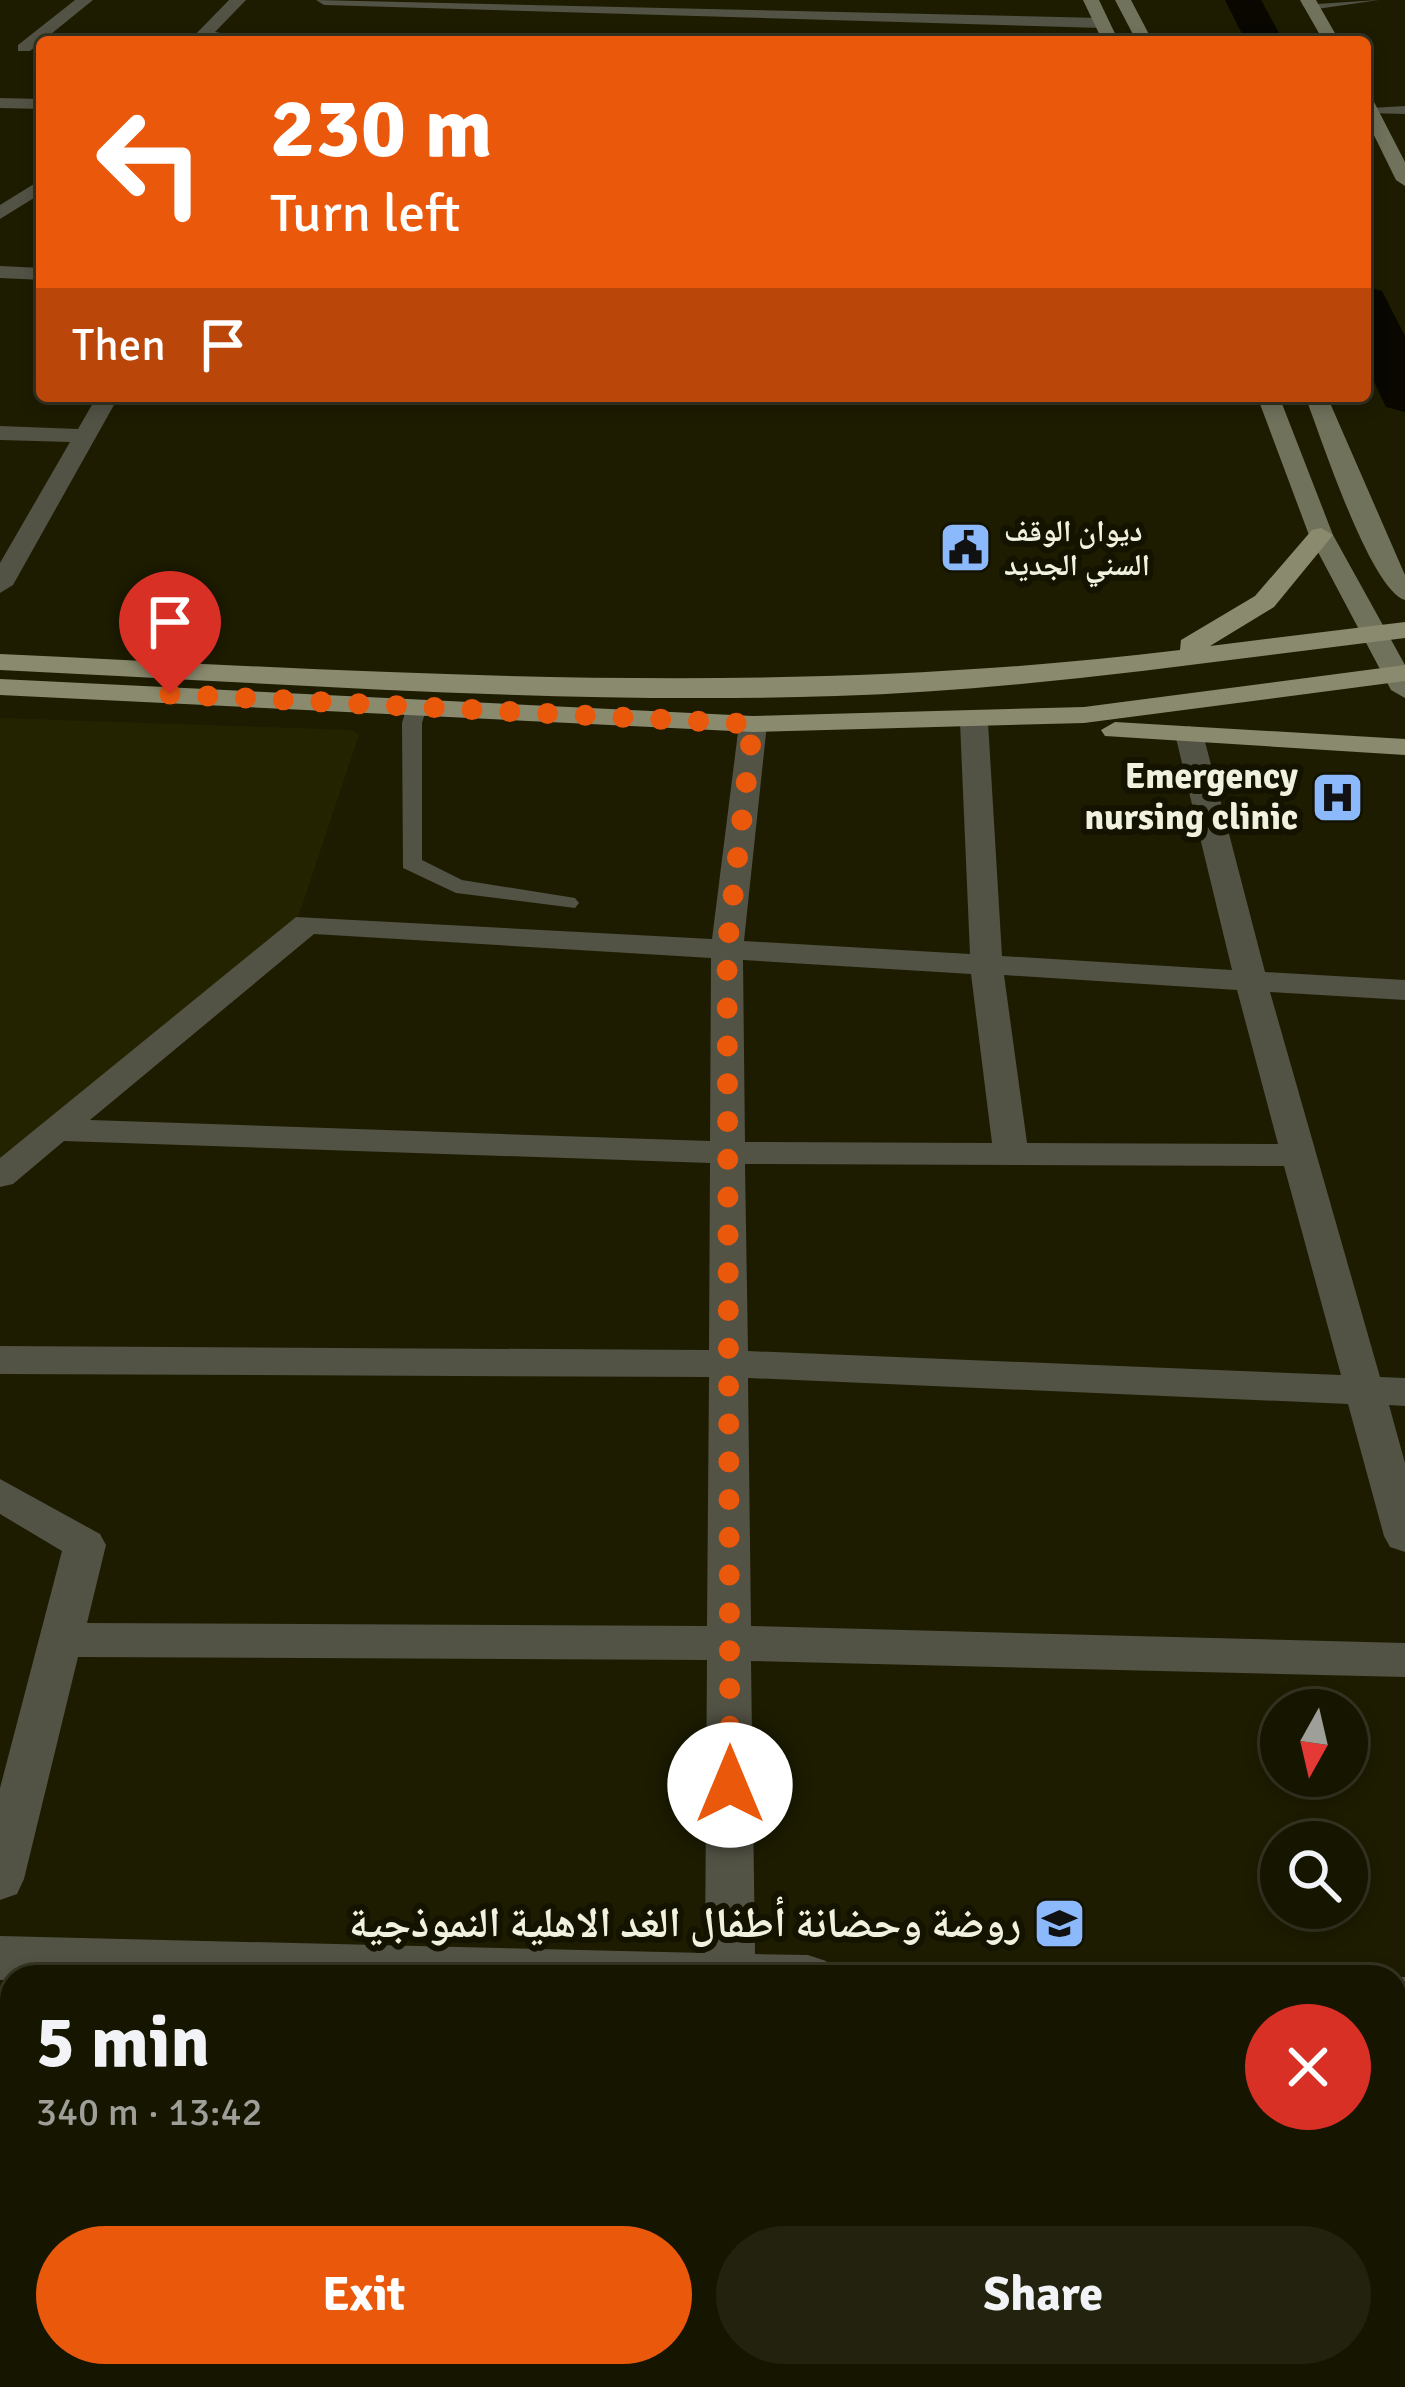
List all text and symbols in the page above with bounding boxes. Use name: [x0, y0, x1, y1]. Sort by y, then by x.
text: 230 m: [270, 77, 492, 181]
icon: left: [72, 84, 228, 240]
text: Turn left: [270, 180, 460, 247]
icon: arrive: [190, 312, 256, 378]
text: Then: [72, 318, 166, 373]
place label: ديوان الوقف السني الجديد: [1004, 513, 1150, 588]
public building icon: ديوان الوقف السني الجديد: [937, 520, 993, 576]
pin: [119, 571, 221, 694]
icon: arrive: [137, 589, 203, 655]
place label: Emergency nursing clinic: [1084, 754, 1298, 840]
hospital icon: Emergency nursing clinic: [1309, 769, 1365, 825]
north arrow: [1260, 1689, 1368, 1797]
map controls: [1260, 1689, 1368, 1929]
position arrow: [667, 1722, 793, 1848]
button: search: [1260, 1821, 1368, 1929]
school or university icon: روضة وحضانة أطفال الغد الاهلية النموذجية: [1032, 1895, 1088, 1951]
place label: روضة وحضانة أطفال الغد الاهلية النموذجية: [349, 1896, 1021, 1949]
text: 5 min: [36, 1998, 210, 2087]
button: close: [1245, 2004, 1371, 2130]
text: 340 m · 13:42: [36, 2088, 263, 2136]
button: Exit: [36, 2226, 692, 2364]
button: Share: [716, 2226, 1371, 2364]

